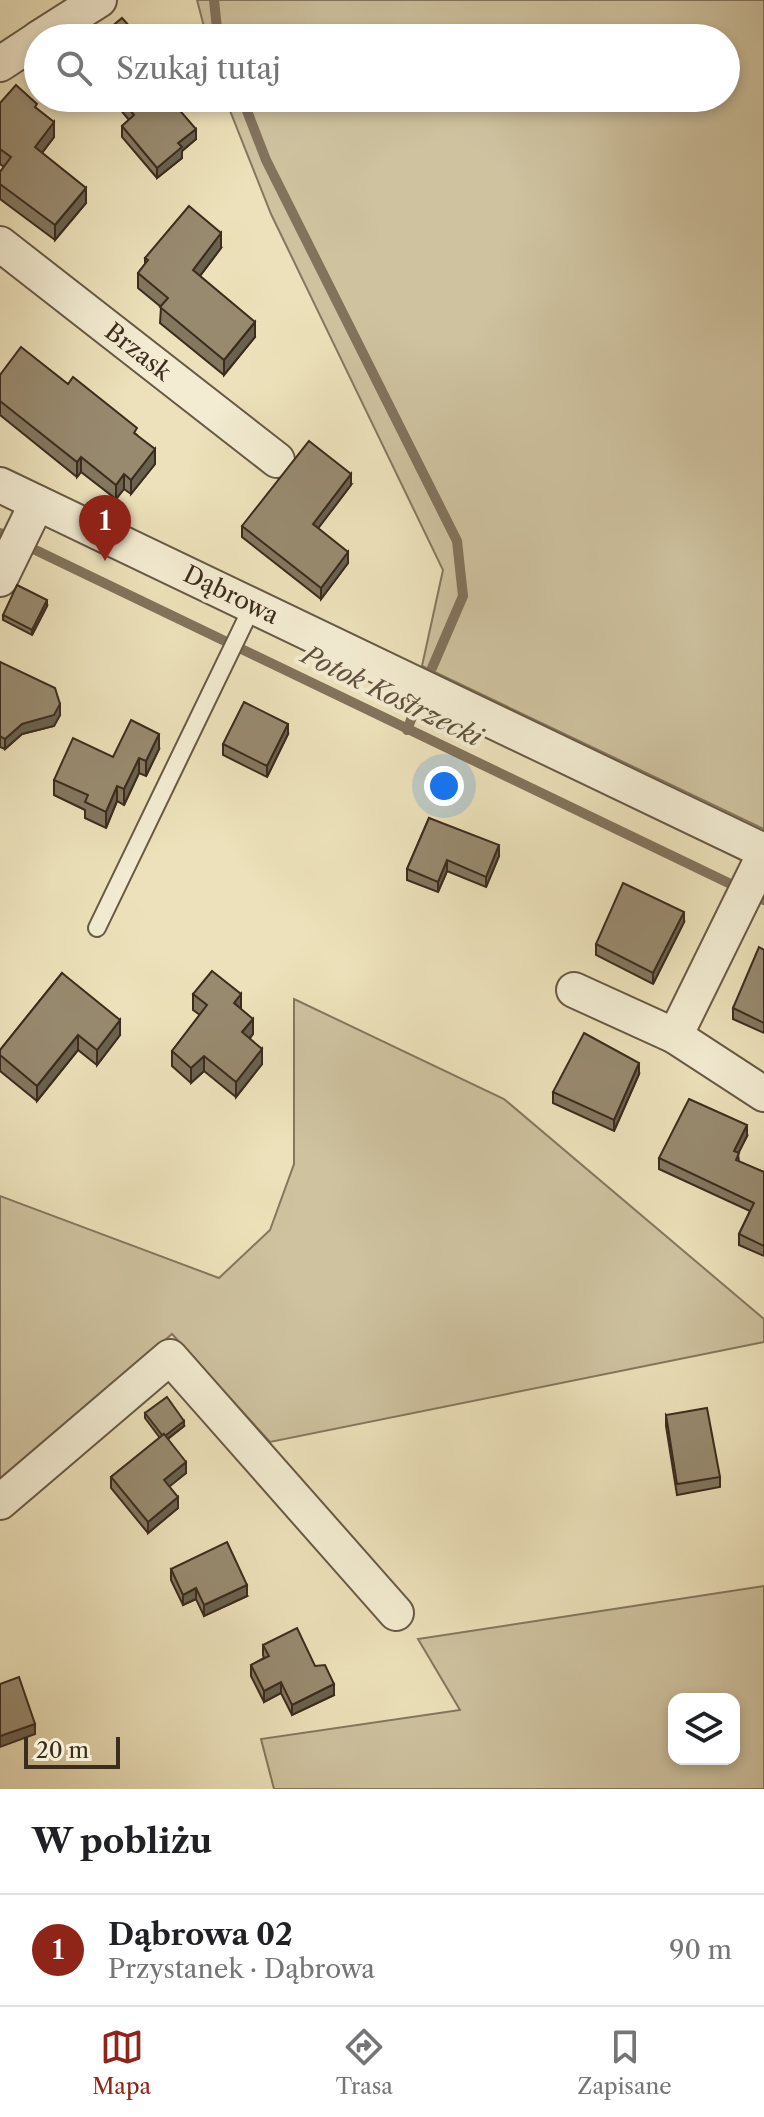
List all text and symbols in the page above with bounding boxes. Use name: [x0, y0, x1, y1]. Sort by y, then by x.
search box: [24, 24, 740, 112]
icon: search: [52, 46, 96, 90]
text: Szukaj tutaj: [116, 50, 281, 87]
street label: Brzask: [99, 317, 178, 387]
pin: 1: [79, 495, 131, 561]
street label: Dąbrowa: [179, 559, 284, 630]
water label: Potok Kostrzecki: [295, 638, 489, 754]
your location: [424, 766, 464, 806]
map controls: [668, 1693, 740, 1765]
button: layers: [668, 1693, 740, 1765]
scale bar: [24, 1733, 120, 1769]
text: 20 m: [36, 1737, 89, 1764]
text: W pobliżu: [32, 1820, 212, 1862]
text: Dąbrowa 02: [108, 1916, 293, 1953]
text: 1: [52, 1934, 64, 1966]
text: 90 m: [669, 1934, 732, 1966]
text: Przystanek · Dąbrowa: [108, 1953, 375, 1985]
tab: Mapa: [92, 2025, 151, 2100]
tab: Trasa: [336, 2025, 393, 2100]
tab: Zapisane: [578, 2025, 672, 2100]

